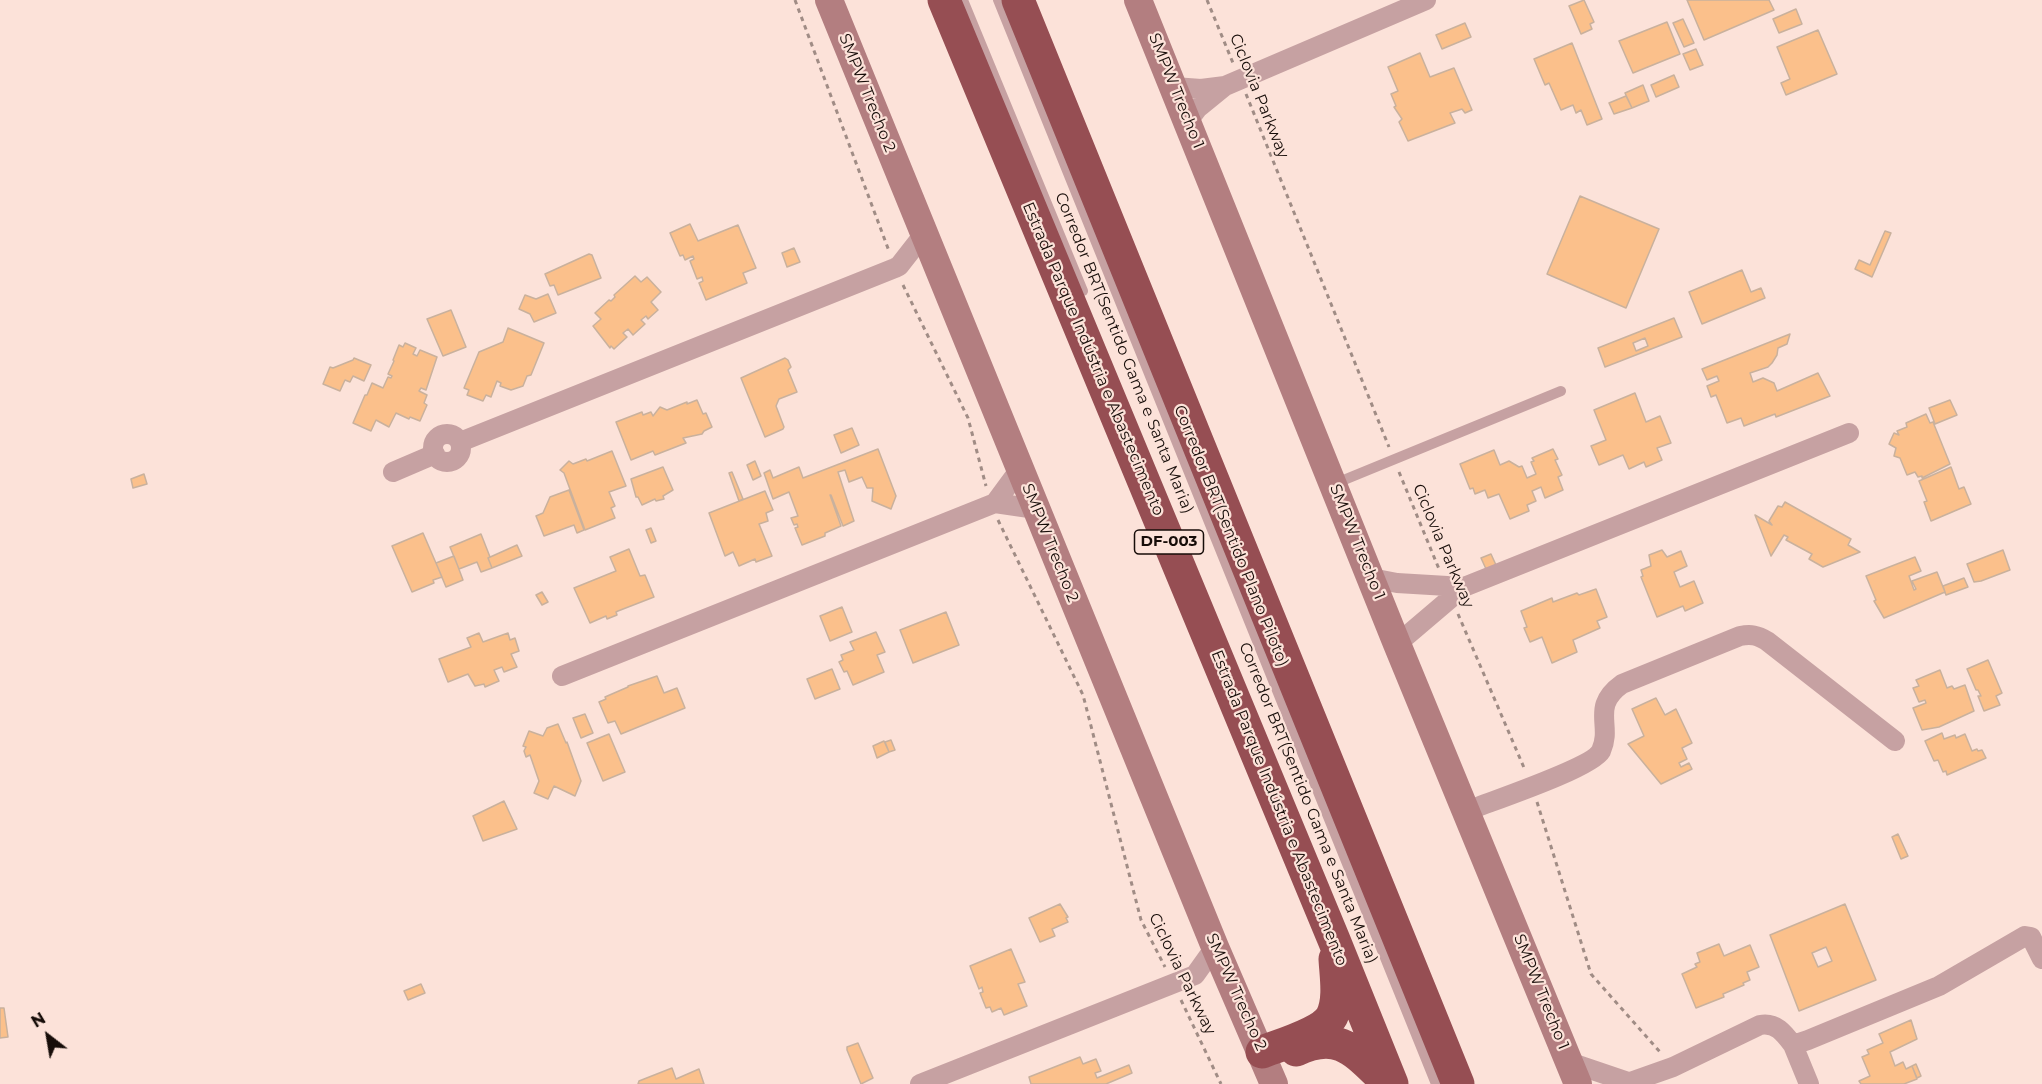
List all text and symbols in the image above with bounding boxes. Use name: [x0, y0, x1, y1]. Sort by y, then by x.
street label: SMPW Trecho 1: [1144, 30, 1208, 152]
street label: SMPW Trecho 2: [834, 31, 900, 155]
street label: Ciclovia Parkway: [1225, 31, 1293, 161]
street label: Corredor BRT(Sentido Gama e Santa Maria): [1051, 190, 1197, 516]
street label: Estrada Parque Indústria e Abastecimento: [1018, 199, 1168, 519]
street label: Corredor BRT(Sentido Plano Piloto): [1170, 402, 1292, 670]
street label: SMPW Trecho 2: [1017, 481, 1083, 605]
street label: SMPW Trecho 1: [1325, 481, 1389, 603]
street label: Ciclovia Parkway: [1408, 481, 1478, 611]
road number: DF-003: [1134, 530, 1204, 554]
street label: Corredor BRT(Sentido Gama e Santa Maria): [1235, 640, 1381, 966]
street label: Estrada Parque Indústria e Abastecimento: [1207, 647, 1351, 969]
street label: Ciclovia Parkway: [1144, 910, 1220, 1038]
street label: SMPW Trecho 2: [1202, 930, 1270, 1054]
street label: SMPW Trecho 1: [1509, 931, 1573, 1053]
north arrow: [18, 1006, 78, 1066]
text: N: [28, 1009, 49, 1032]

